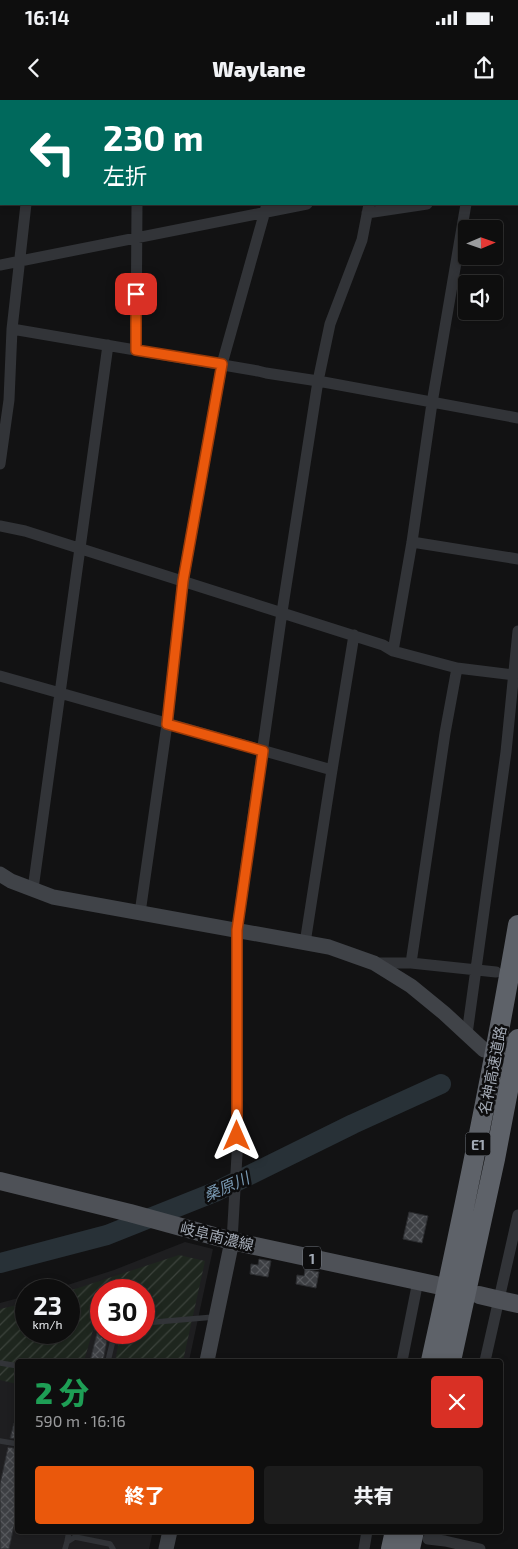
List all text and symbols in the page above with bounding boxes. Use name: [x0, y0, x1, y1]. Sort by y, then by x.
text: 16:14: [25, 6, 70, 29]
icon: back: [20, 54, 48, 82]
icon: share: [470, 54, 498, 82]
text: Waylane: [212, 55, 306, 81]
text: 230 m: [103, 116, 204, 158]
icon: left: [20, 120, 85, 185]
text: 左折: [103, 162, 147, 188]
north arrow: [458, 220, 502, 265]
map controls: [458, 220, 503, 320]
pin: [115, 273, 157, 315]
button: sound: [458, 275, 503, 320]
icon: arrive: [122, 280, 150, 308]
street label: 名神高速道路: [475, 1024, 509, 1116]
position arrow: [210, 1109, 262, 1161]
road number: E1: [466, 1132, 490, 1156]
water label: 桑原川: [200, 1167, 254, 1204]
street label: 岐阜南濃線: [178, 1218, 256, 1254]
road number: 1: [303, 1246, 321, 1270]
speed limit sign: 30: [90, 1279, 155, 1344]
text: 23: [33, 1290, 62, 1320]
text: km/h: [33, 1317, 62, 1331]
text: 2 分: [35, 1374, 89, 1410]
button: close: [431, 1376, 483, 1428]
text: 590 m · 16:16: [35, 1411, 126, 1430]
button: 終了: [35, 1466, 254, 1524]
button: 共有: [264, 1466, 483, 1524]

